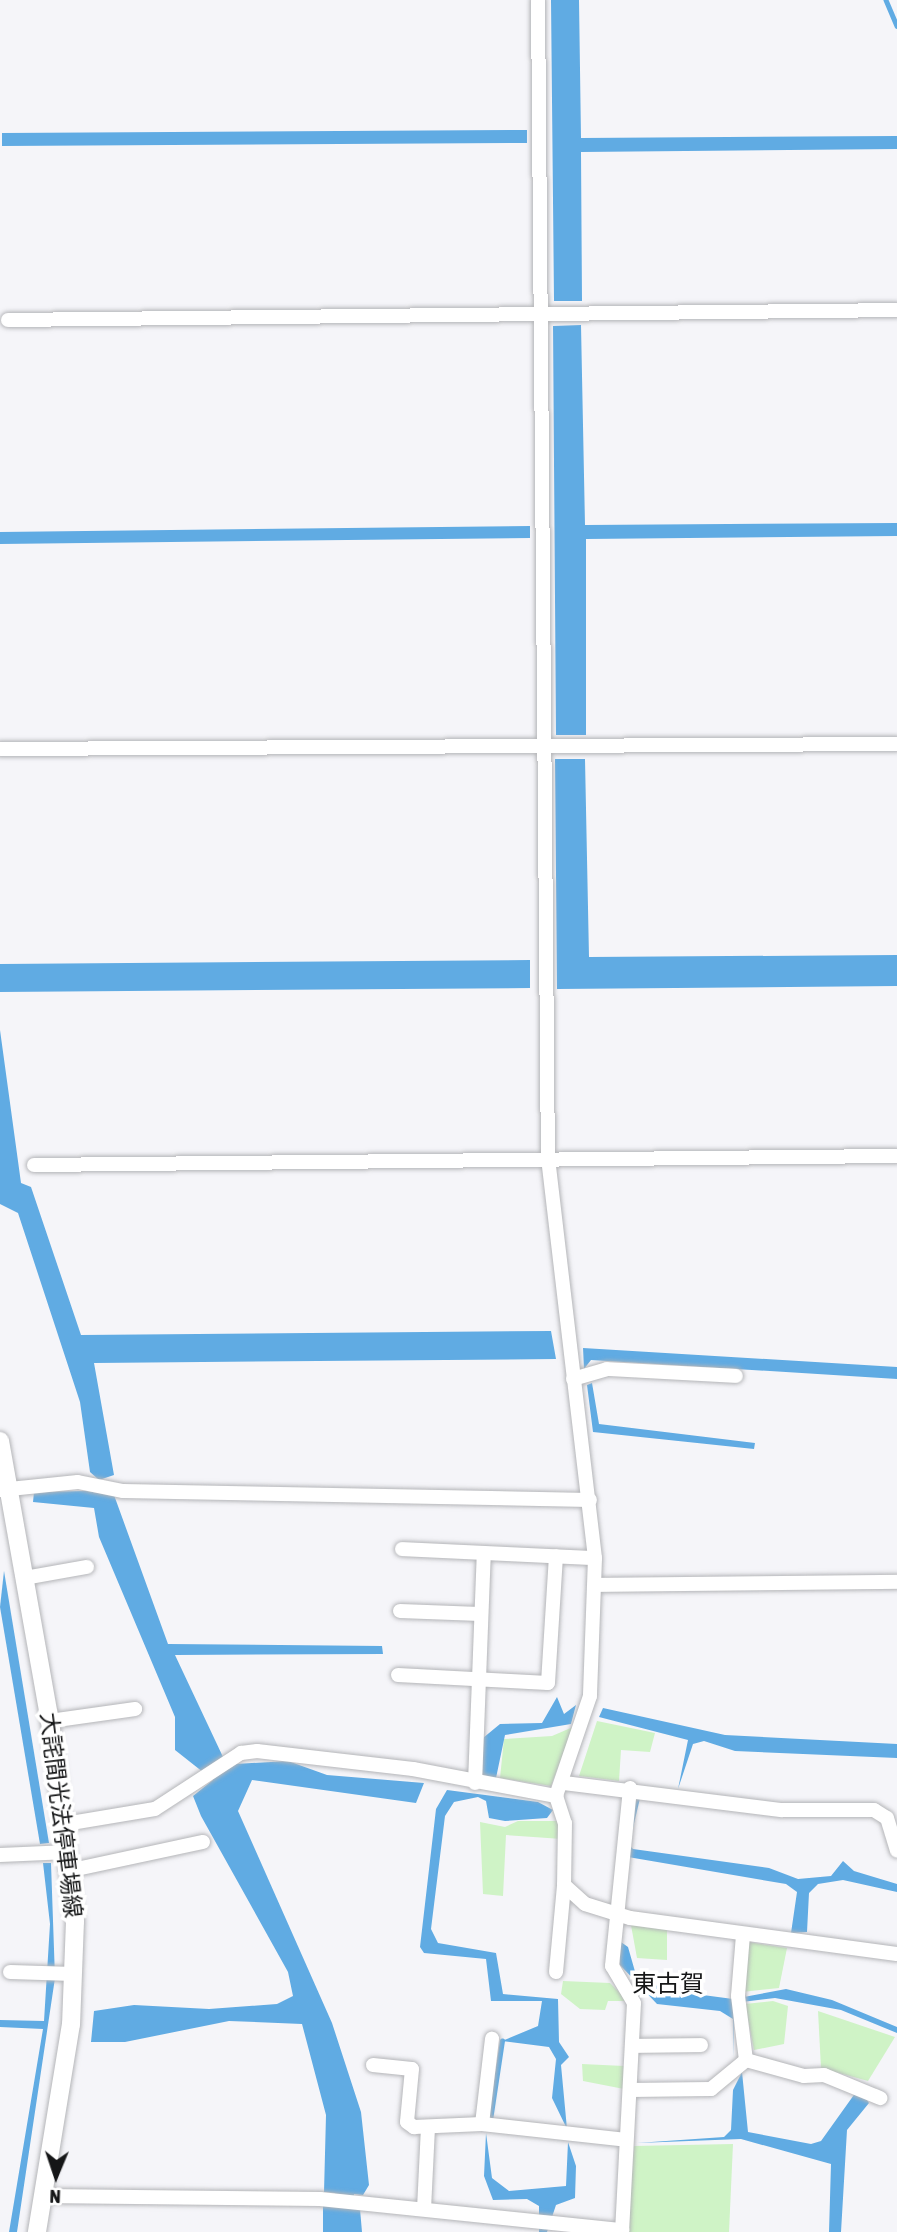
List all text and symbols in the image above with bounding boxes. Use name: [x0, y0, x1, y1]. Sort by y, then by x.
street label: 大詫間光法停車場線: [35, 1711, 87, 1919]
district label: 東古賀: [632, 1970, 704, 1998]
north arrow: [21, 2141, 91, 2211]
text: N: [49, 2186, 61, 2208]

